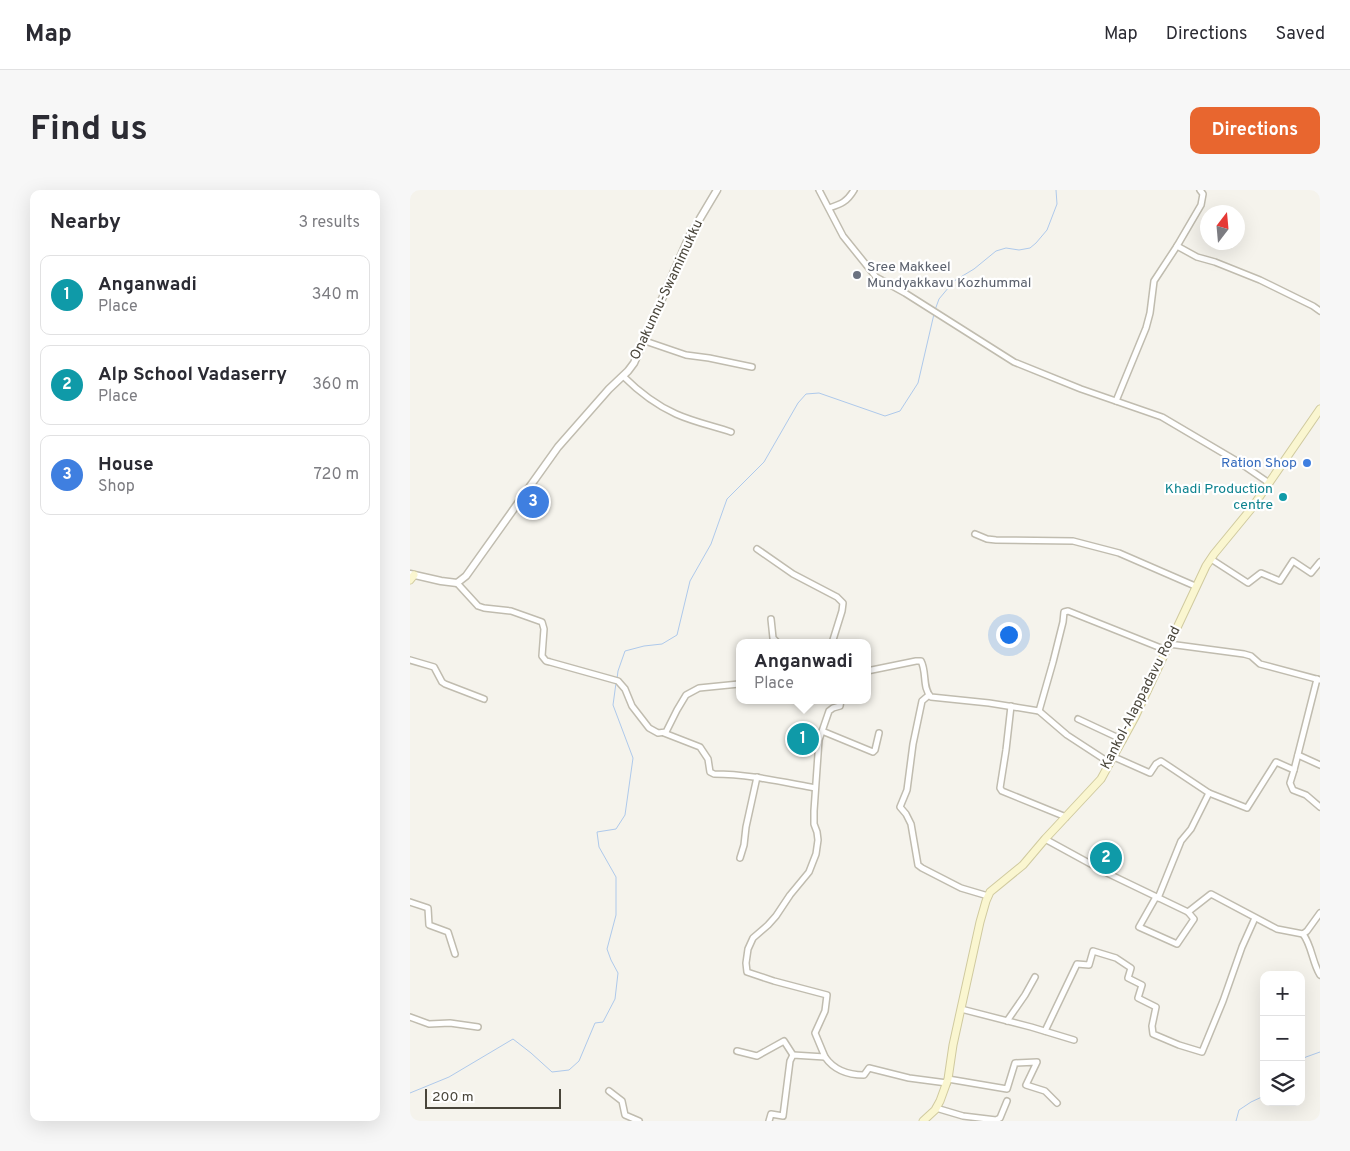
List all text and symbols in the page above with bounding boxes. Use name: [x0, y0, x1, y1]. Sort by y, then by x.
text: Map: [25, 20, 72, 50]
text: Map: [1104, 23, 1138, 46]
text: Directions: [1166, 23, 1248, 46]
text: Saved: [1276, 23, 1325, 46]
button: Directions: [1190, 107, 1320, 154]
text: Find us: [30, 108, 148, 152]
north arrow: [1200, 205, 1245, 250]
text: Nearby: [50, 209, 121, 236]
text: 3 results: [298, 213, 360, 233]
street label: Onakunnu-Swamimukku: [627, 217, 707, 363]
place label: Sree Makkeel Mundyakkavu Kozhummal: [867, 259, 1031, 292]
marker: Sree Makkeel Mundyakkavu Kozhummal: [851, 269, 863, 281]
text: Anganwadi: [98, 273, 197, 297]
text: 1: [64, 285, 70, 305]
text: 340 m: [312, 285, 359, 305]
text: Place: [98, 297, 138, 317]
text: Alp School Vadaserry: [98, 363, 287, 387]
text: 2: [62, 375, 72, 395]
text: 360 m: [312, 375, 359, 395]
text: Place: [98, 387, 138, 407]
text: House: [98, 453, 153, 477]
place label: Ration Shop: [1221, 455, 1297, 472]
marker: Ration Shop: [1301, 457, 1313, 469]
text: 3: [62, 465, 72, 485]
text: 720 m: [314, 465, 359, 485]
text: Shop: [98, 477, 135, 497]
place label: Khadi Production centre: [1165, 481, 1273, 514]
pin: 3: [517, 483, 549, 521]
marker: Khadi Production centre: [1277, 491, 1289, 503]
your location: [996, 622, 1022, 648]
street label: Kankol-Alappadavu Road: [1097, 624, 1185, 772]
popup: [736, 639, 871, 704]
text: Anganwadi: [754, 650, 853, 674]
text: Place: [754, 674, 794, 694]
pin: 1: [787, 720, 819, 758]
pin: 2: [1090, 839, 1122, 877]
map controls: [1260, 971, 1305, 1106]
button: +: [1260, 971, 1305, 1016]
button: −: [1260, 1016, 1305, 1061]
button: layers: [1260, 1061, 1305, 1106]
scale bar: [425, 1086, 561, 1109]
text: 200 m: [432, 1089, 474, 1106]

